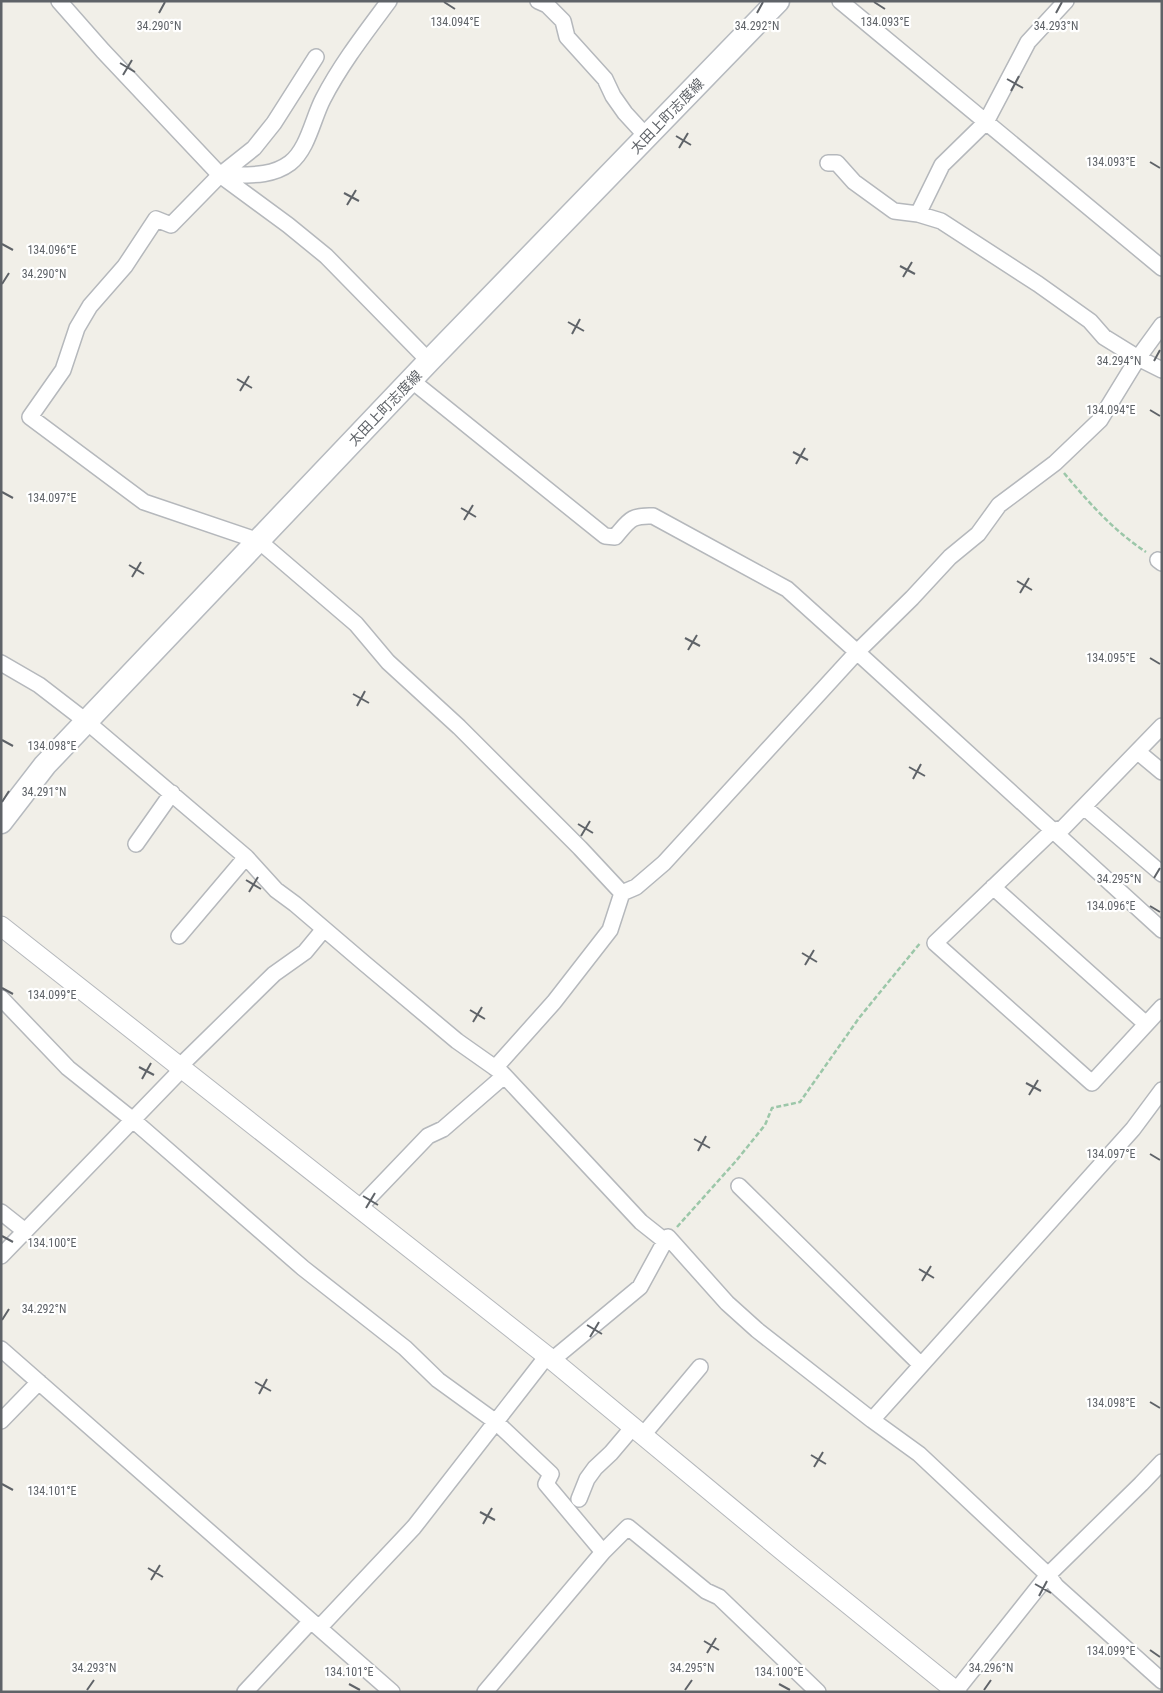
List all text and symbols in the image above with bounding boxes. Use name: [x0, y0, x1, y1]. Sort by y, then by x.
text: 134.094°E: [430, 15, 480, 29]
text: 134.093°E: [860, 15, 910, 29]
text: 34.290°N: [137, 19, 181, 33]
text: 34.292°N: [735, 19, 779, 33]
text: 34.293°N: [1034, 19, 1078, 33]
street label: 太田上町志度線: [627, 75, 707, 157]
text: 134.093°E: [1086, 155, 1136, 169]
text: 134.096°E: [27, 243, 77, 257]
text: 34.290°N: [22, 267, 66, 281]
text: 34.294°N: [1097, 354, 1141, 368]
street label: 太田上町志度線: [345, 367, 425, 449]
text: 134.094°E: [1086, 403, 1136, 417]
text: 134.097°E: [27, 491, 77, 505]
text: 134.095°E: [1086, 651, 1136, 665]
text: 134.098°E: [27, 739, 77, 753]
text: 34.291°N: [22, 785, 66, 799]
text: 34.295°N: [1097, 872, 1141, 886]
text: 134.096°E: [1086, 899, 1136, 913]
text: 134.099°E: [27, 988, 77, 1002]
text: 134.097°E: [1086, 1147, 1136, 1161]
text: 134.100°E: [27, 1236, 77, 1250]
text: 34.292°N: [22, 1302, 66, 1316]
text: 134.098°E: [1086, 1396, 1136, 1410]
text: 134.101°E: [27, 1484, 77, 1498]
text: 134.099°E: [1086, 1644, 1136, 1658]
text: 34.293°N: [72, 1661, 116, 1675]
text: 34.295°N: [670, 1661, 714, 1675]
text: 34.296°N: [969, 1661, 1013, 1675]
text: 134.101°E: [324, 1665, 374, 1679]
text: 134.100°E: [754, 1665, 804, 1679]

